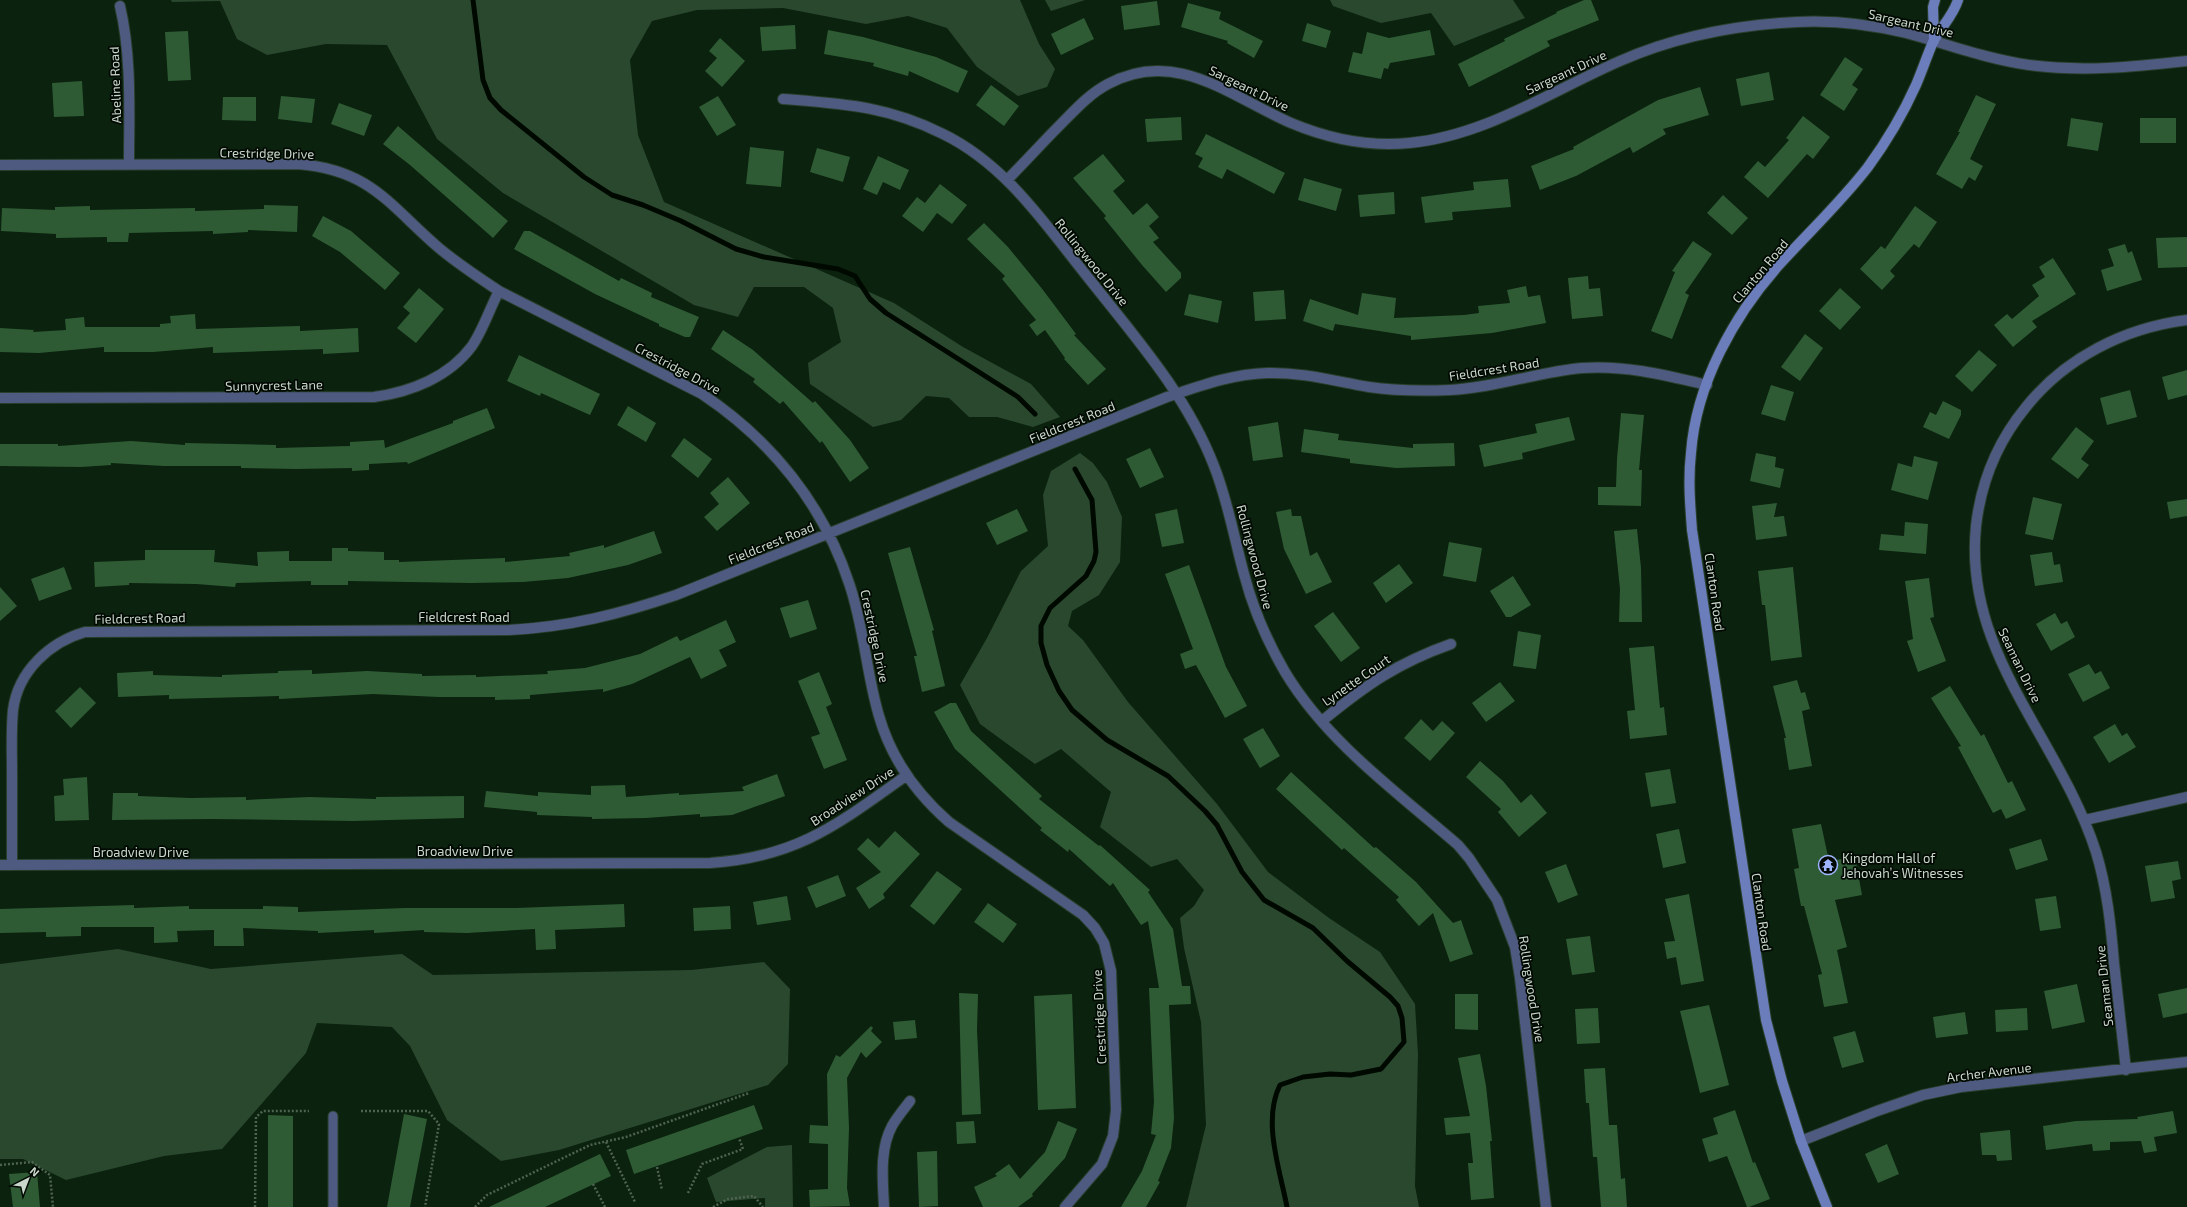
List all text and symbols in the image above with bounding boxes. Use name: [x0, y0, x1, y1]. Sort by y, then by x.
street label: Sargeant Drive: [1867, 5, 1955, 41]
street label: Abeline Road: [106, 46, 124, 124]
street label: Sargeant Drive: [1523, 46, 1609, 98]
street label: Sargeant Drive: [1206, 62, 1292, 114]
street label: Crestridge Drive: [219, 144, 315, 162]
street label: Rollingwood Drive: [1052, 215, 1132, 309]
street label: Clanton Road: [1729, 236, 1791, 306]
street label: Crestridge Drive: [632, 339, 724, 397]
street label: Fieldcrest Road: [1448, 354, 1540, 384]
street label: Sunnycrest Lane: [225, 376, 323, 394]
street label: Fieldcrest Road: [1027, 397, 1117, 447]
street label: Rollingwood Drive: [1233, 503, 1277, 611]
street label: Fieldcrest Road: [726, 518, 816, 568]
street label: Clanton Road: [1702, 552, 1728, 632]
street label: Crestridge Drive: [857, 588, 893, 684]
street label: Fieldcrest Road: [94, 609, 186, 627]
street label: Fieldcrest Road: [418, 609, 510, 625]
street label: Seaman Drive: [1995, 625, 2045, 705]
street label: Lynette Court: [1319, 651, 1393, 709]
street label: Broadview Drive: [807, 763, 897, 829]
street label: Broadview Drive: [417, 843, 513, 859]
street label: Broadview Drive: [93, 844, 189, 860]
place label: Kingdom Hall of Jehovah’s Witnesses: [1842, 850, 1963, 881]
temple icon: Kingdom Hall of Jehovah’s Witnesses: [1817, 854, 1839, 876]
street label: Clanton Road: [1749, 872, 1775, 952]
street label: Rollingwood Drive: [1516, 935, 1548, 1043]
street label: Seaman Drive: [2092, 945, 2116, 1027]
street label: Crestridge Drive: [1089, 969, 1109, 1065]
street label: Archer Avenue: [1946, 1059, 2032, 1085]
north arrow: [8, 1159, 48, 1199]
text: N: [28, 1164, 42, 1179]

